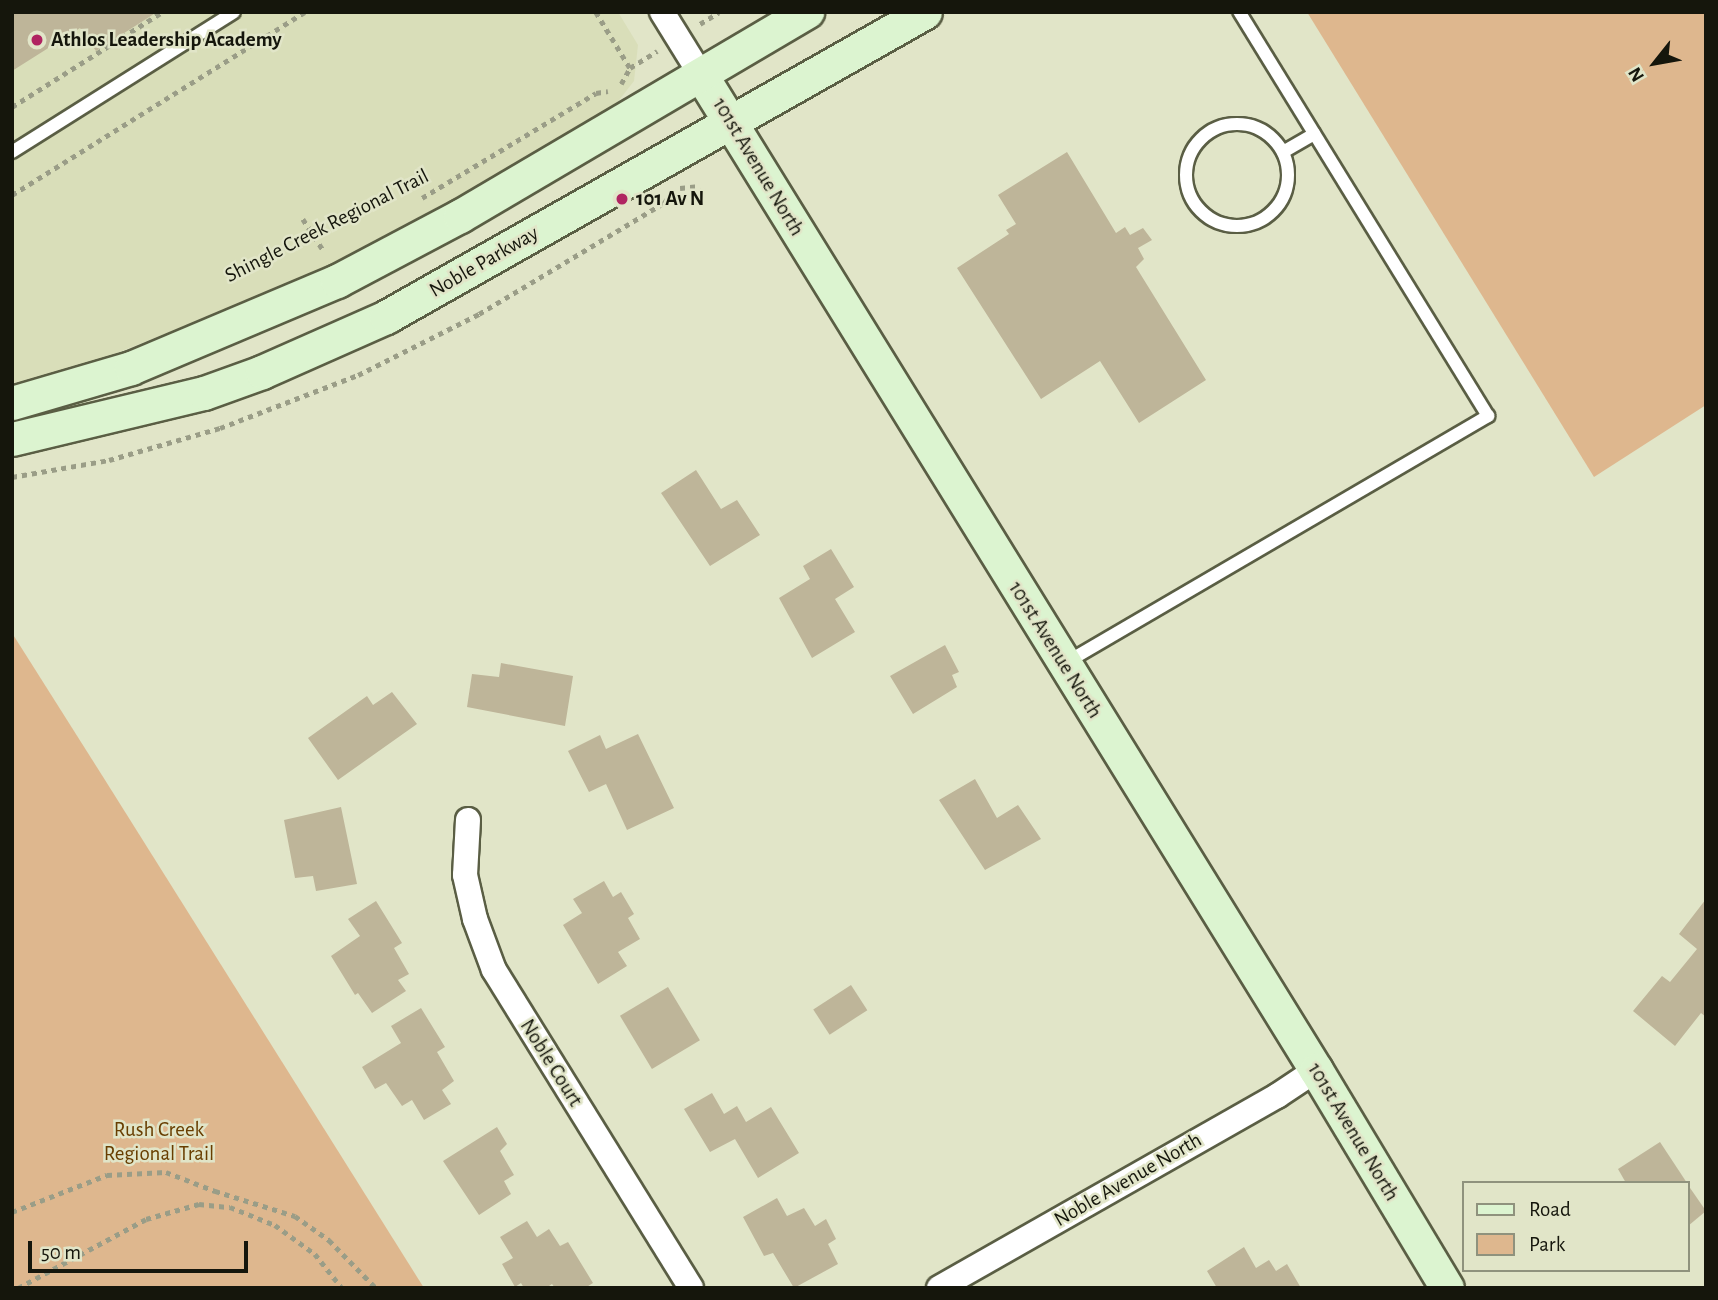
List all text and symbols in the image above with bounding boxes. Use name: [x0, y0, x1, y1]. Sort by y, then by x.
place label: Athlos Leadership Academy: [51, 27, 282, 53]
north arrow: [1620, 28, 1690, 98]
marker: Athlos Leadership Academy: [29, 32, 45, 48]
text: N: [1625, 64, 1648, 85]
street label: 101st Avenue North: [707, 93, 809, 241]
street label: Shingle Creek Regional Trail: [221, 164, 433, 288]
place label: 101 Av N: [636, 186, 704, 212]
marker: 101 Av N: [614, 191, 630, 207]
street label: Noble Parkway: [425, 221, 543, 303]
street label: 101st Avenue North: [1003, 577, 1107, 723]
street label: Noble Court: [514, 1015, 588, 1111]
street label: 101st Avenue North: [1302, 1058, 1404, 1206]
park label: Rush Creek Regional Trail: [104, 1117, 214, 1167]
street label: Noble Avenue North: [1050, 1127, 1206, 1233]
legend: [1462, 1181, 1690, 1272]
text: Road: [1529, 1199, 1571, 1220]
scale bar: [32, 1226, 252, 1270]
text: Park: [1529, 1234, 1565, 1255]
text: 50 m: [41, 1242, 81, 1263]

